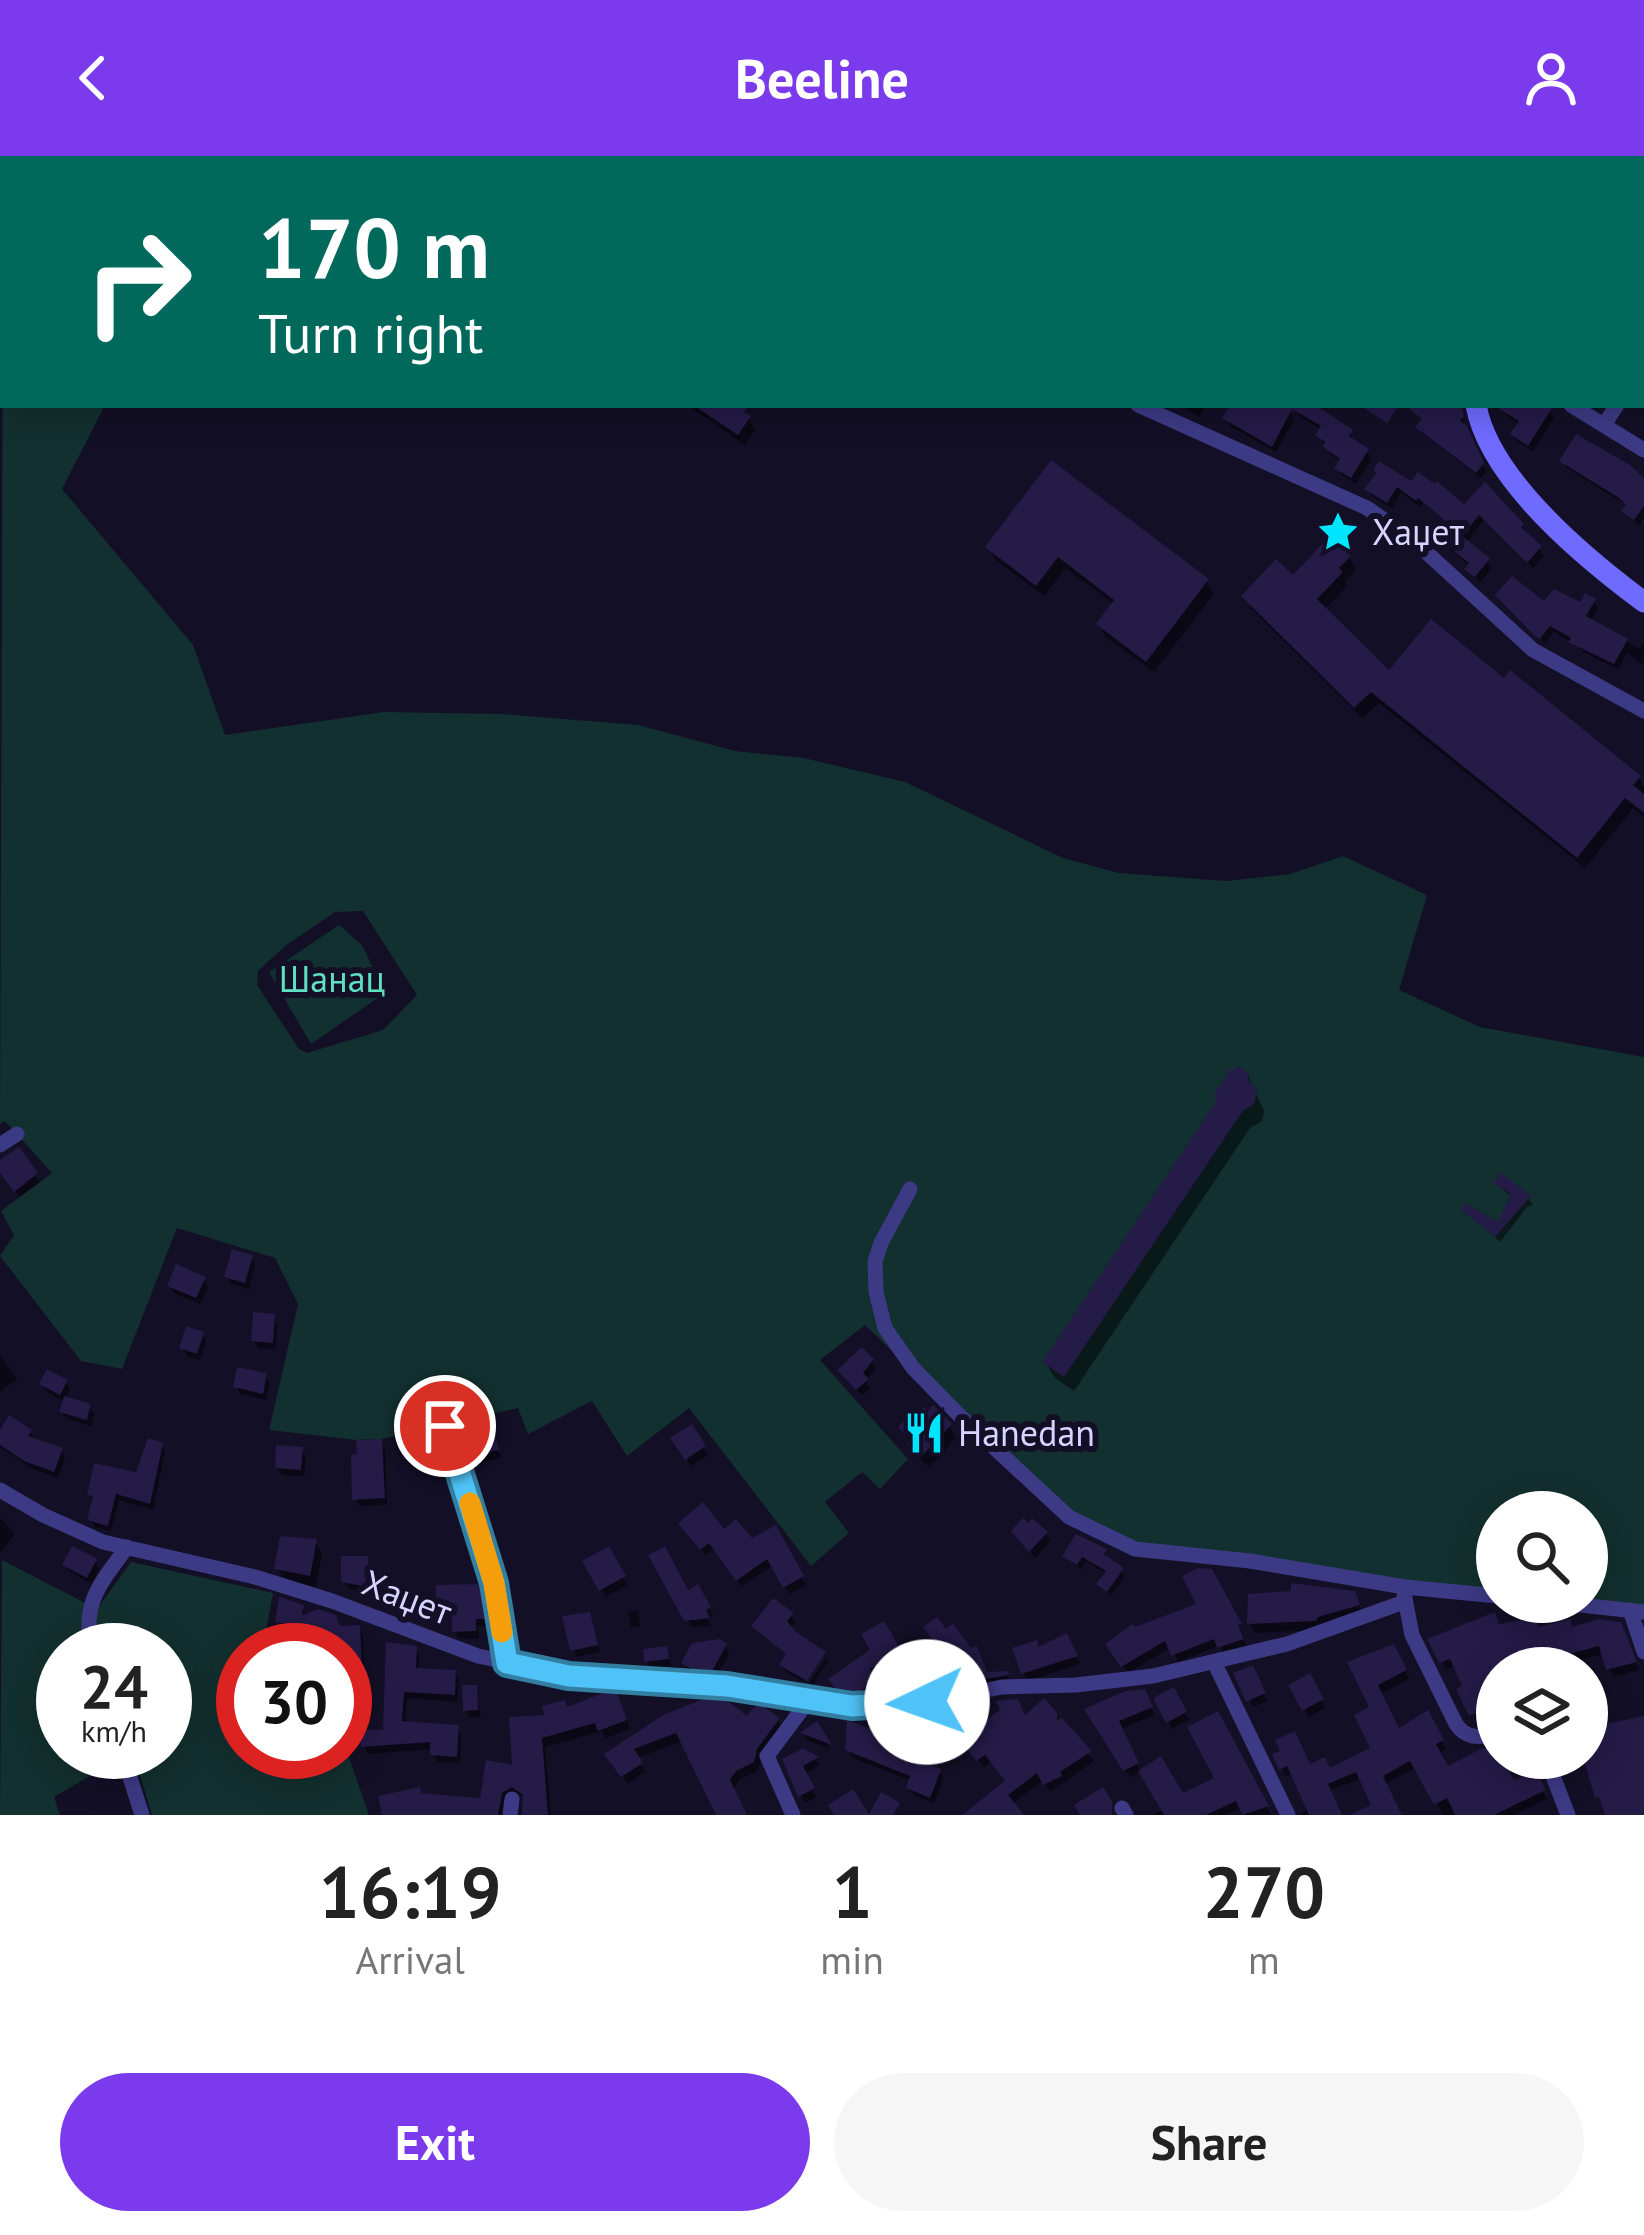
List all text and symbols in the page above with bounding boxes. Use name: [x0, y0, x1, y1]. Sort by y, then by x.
text: Beeline: [735, 43, 909, 113]
icon: back: [60, 45, 126, 111]
icon: person: [1518, 45, 1584, 111]
text: 170 m: [258, 192, 490, 301]
icon: right: [60, 204, 216, 360]
text: Turn right: [258, 298, 483, 368]
place label: Хаџет: [1372, 508, 1465, 555]
place icon: Хаџет: [1315, 509, 1361, 555]
park label: Шанац: [279, 955, 385, 1002]
pin: [394, 1375, 496, 1477]
icon: arrive: [412, 1393, 478, 1459]
place label: Hanedan: [958, 1409, 1095, 1456]
restaurant icon: Hanedan: [901, 1410, 947, 1456]
map controls: [1476, 1491, 1608, 1779]
button: search: [1476, 1491, 1608, 1623]
street label: Хаџет: [356, 1558, 459, 1635]
speed limit sign: 30: [216, 1623, 372, 1779]
position arrow: [864, 1639, 990, 1765]
text: 24: [80, 1647, 148, 1725]
button: layers: [1476, 1647, 1608, 1779]
text: km/h: [81, 1711, 147, 1750]
text: 16:19: [319, 1845, 502, 1938]
text: 1: [832, 1845, 873, 1938]
text: 270: [1203, 1845, 1325, 1938]
text: Arrival: [356, 1934, 465, 1985]
text: min: [820, 1934, 884, 1985]
text: m: [1248, 1934, 1280, 1985]
button: Exit: [60, 2073, 810, 2211]
button: Share: [834, 2073, 1584, 2211]

